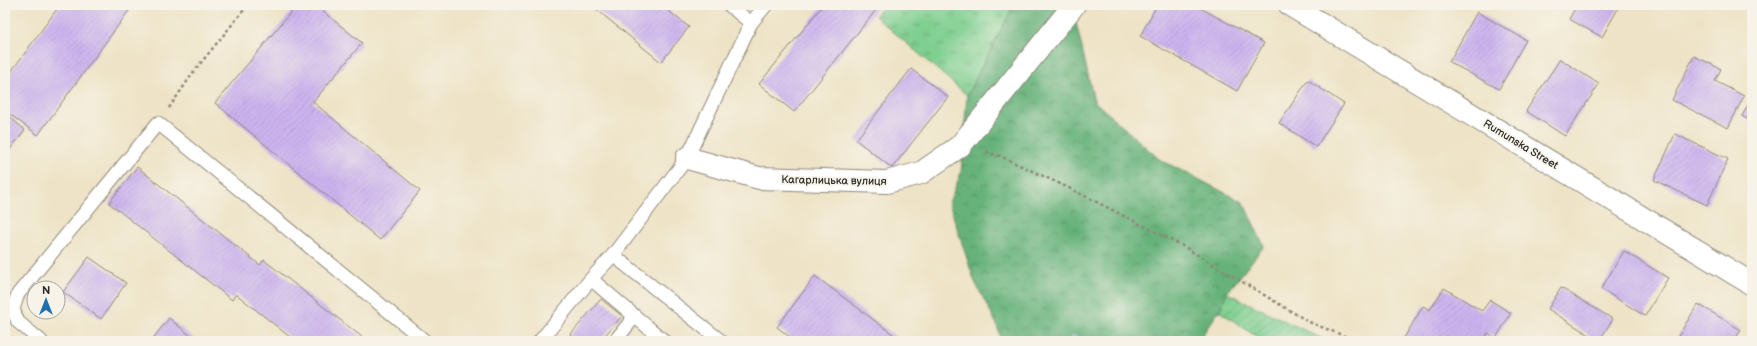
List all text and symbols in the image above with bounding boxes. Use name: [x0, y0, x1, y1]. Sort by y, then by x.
street label: Rumunska Street: [1481, 117, 1561, 172]
street label: Кагарлицька вулиця: [781, 173, 887, 188]
north arrow: [26, 280, 66, 320]
text: N: [42, 284, 50, 297]

